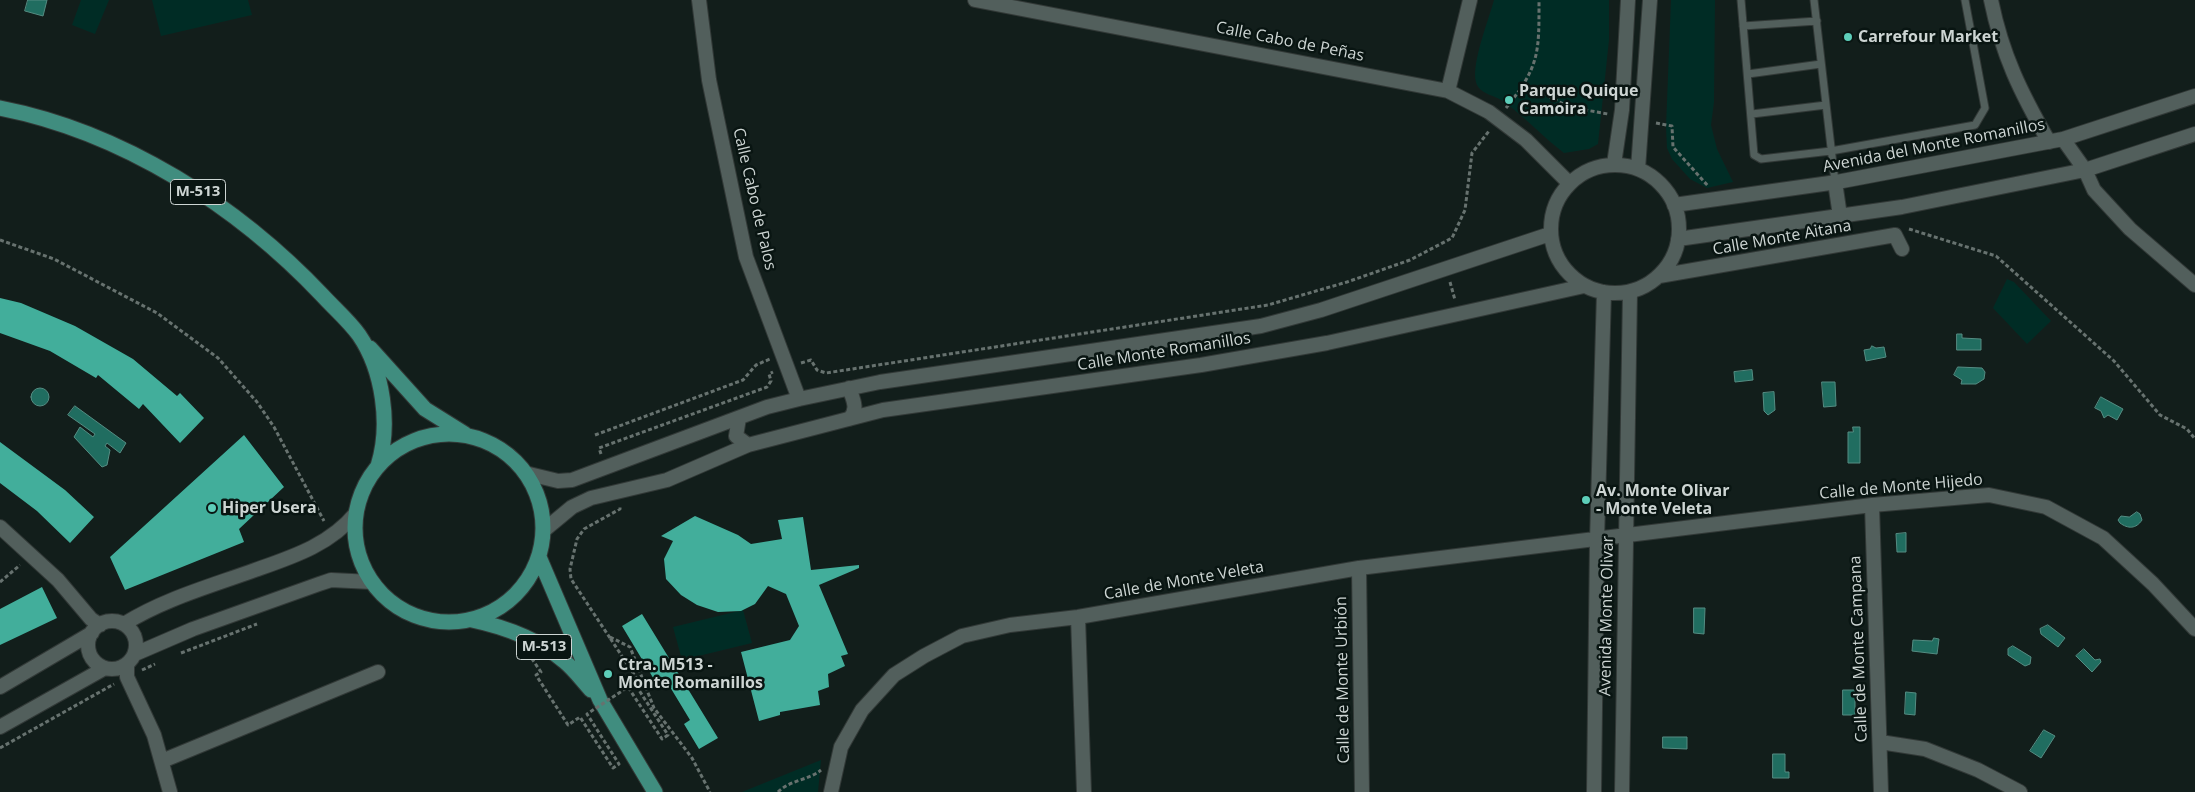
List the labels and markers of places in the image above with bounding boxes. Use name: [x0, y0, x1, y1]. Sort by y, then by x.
place label: Carrefour Market: [1858, 27, 1998, 47]
marker: Carrefour Market: [1842, 31, 1854, 43]
place label: Parque Quique Camoira: [1519, 81, 1638, 119]
marker: Parque Quique Camoira: [1503, 94, 1515, 106]
place label: Av. Monte Olivar - Monte Veleta: [1596, 481, 1729, 519]
marker: Av. Monte Olivar - Monte Veleta: [1580, 494, 1592, 506]
place label: Hiper Usera: [222, 498, 317, 518]
marker: Hiper Usera: [206, 502, 218, 514]
place label: Ctra. M513 - Monte Romanillos: [618, 655, 763, 693]
marker: Ctra. M513 - Monte Romanillos: [602, 668, 614, 680]

